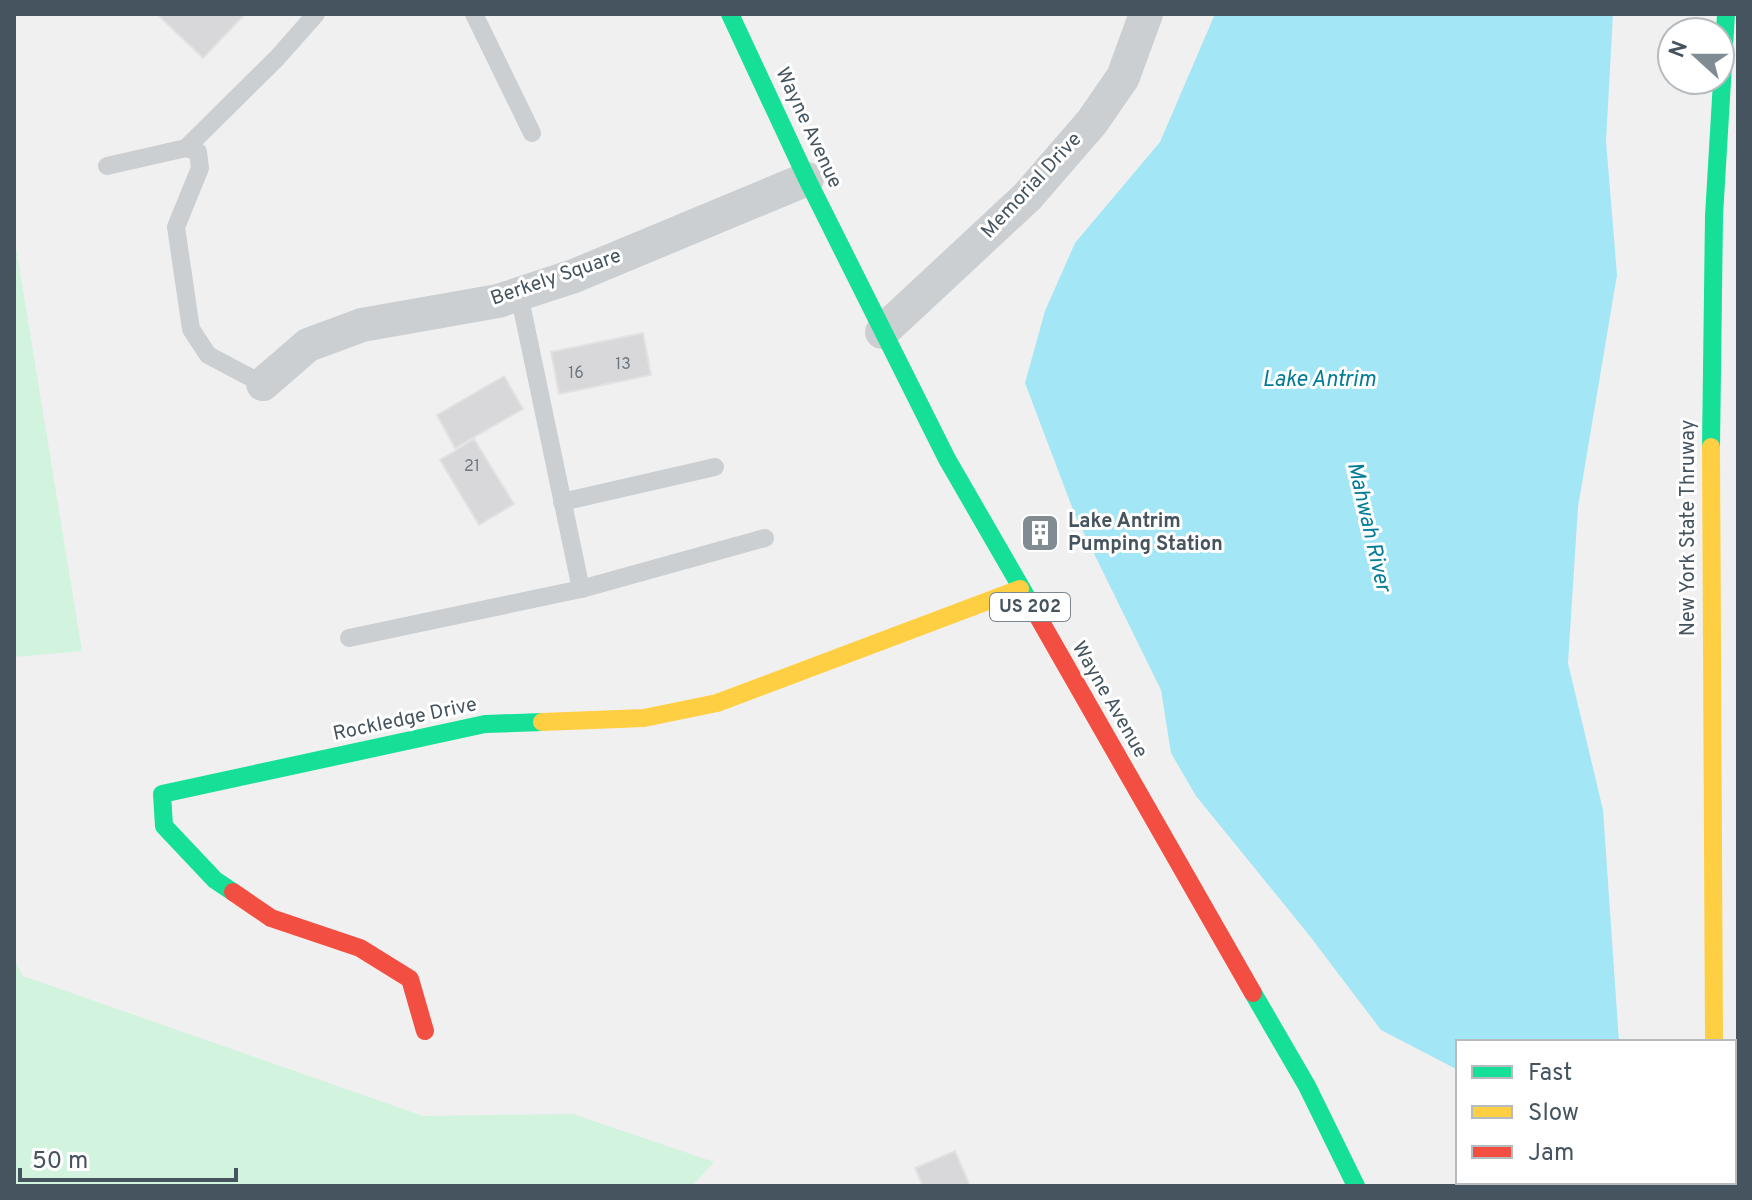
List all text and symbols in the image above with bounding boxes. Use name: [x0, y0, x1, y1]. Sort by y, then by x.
north arrow: [1656, 16, 1736, 96]
text: N: [1664, 38, 1695, 62]
street label: Wayne Avenue: [769, 63, 847, 193]
street label: Memorial Drive: [976, 127, 1088, 245]
street label: Berkely Square: [487, 244, 625, 312]
house number: 13: [615, 355, 631, 375]
house number: 16: [568, 364, 584, 384]
water label: Lake Antrim: [1262, 367, 1376, 394]
street label: New York State Thruway: [1676, 420, 1702, 636]
house number: 21: [464, 457, 480, 477]
water label: Mahwah River: [1340, 459, 1396, 596]
place label: Lake Antrim Pumping Station: [1068, 509, 1223, 558]
building icon: Lake Antrim Pumping Station: [1019, 512, 1061, 554]
road number: US 202: [990, 593, 1070, 621]
street label: Wayne Avenue: [1065, 637, 1153, 763]
street label: Rockledge Drive: [331, 692, 479, 748]
legend: [1456, 1040, 1736, 1184]
text: Fast: [1528, 1059, 1572, 1089]
text: Slow: [1528, 1099, 1579, 1129]
scale bar: [20, 1132, 236, 1182]
text: Jam: [1528, 1139, 1574, 1169]
text: 50 m: [32, 1147, 88, 1177]

